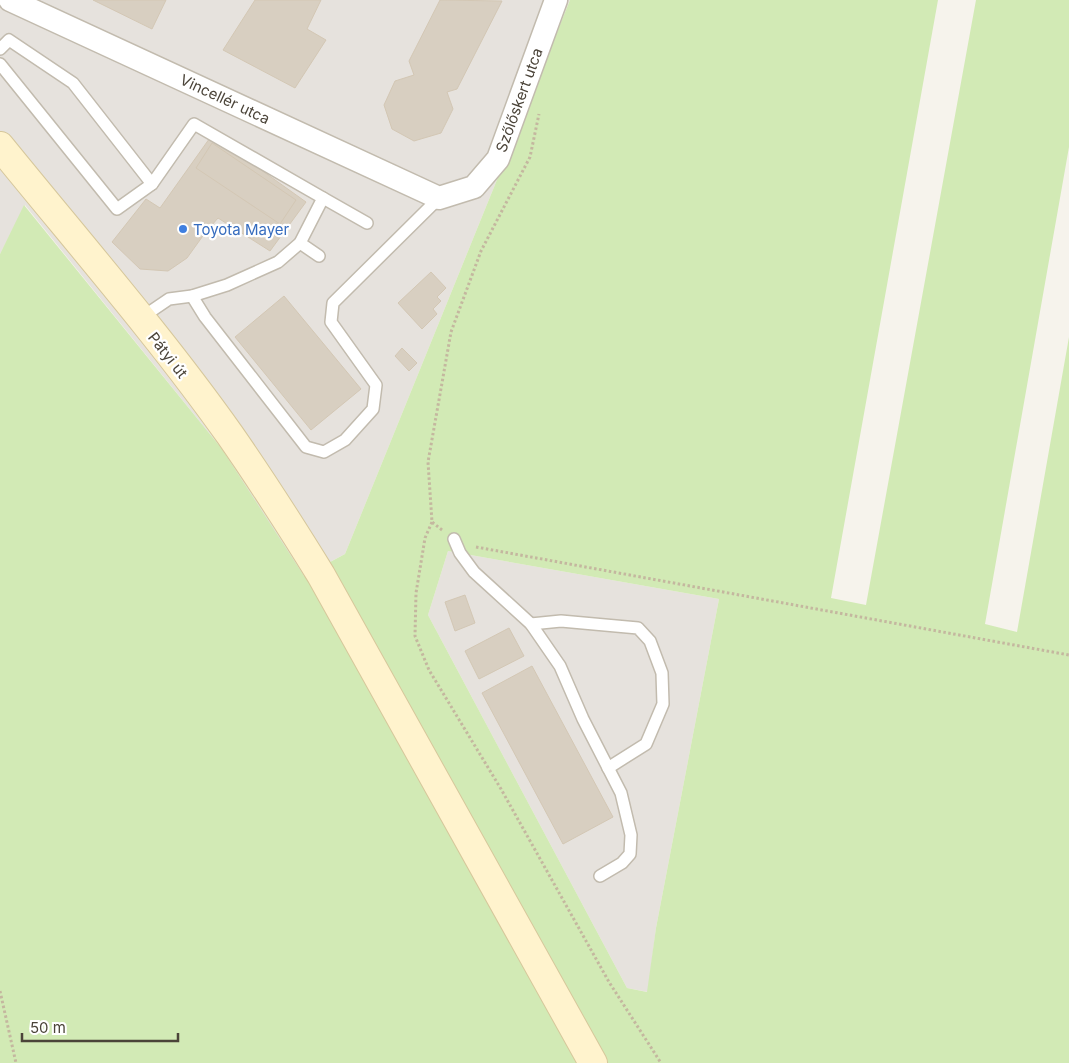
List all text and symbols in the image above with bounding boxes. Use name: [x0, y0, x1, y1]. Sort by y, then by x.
street label: Szőlőskert utca: [491, 45, 547, 155]
street label: Vincellér utca: [177, 70, 273, 128]
place label: Toyota Mayer: [193, 220, 290, 239]
marker: Toyota Mayer: [177, 223, 189, 235]
street label: Pátyi út: [144, 328, 192, 382]
scale bar: [22, 1010, 179, 1042]
text: 50 m: [30, 1018, 66, 1037]

